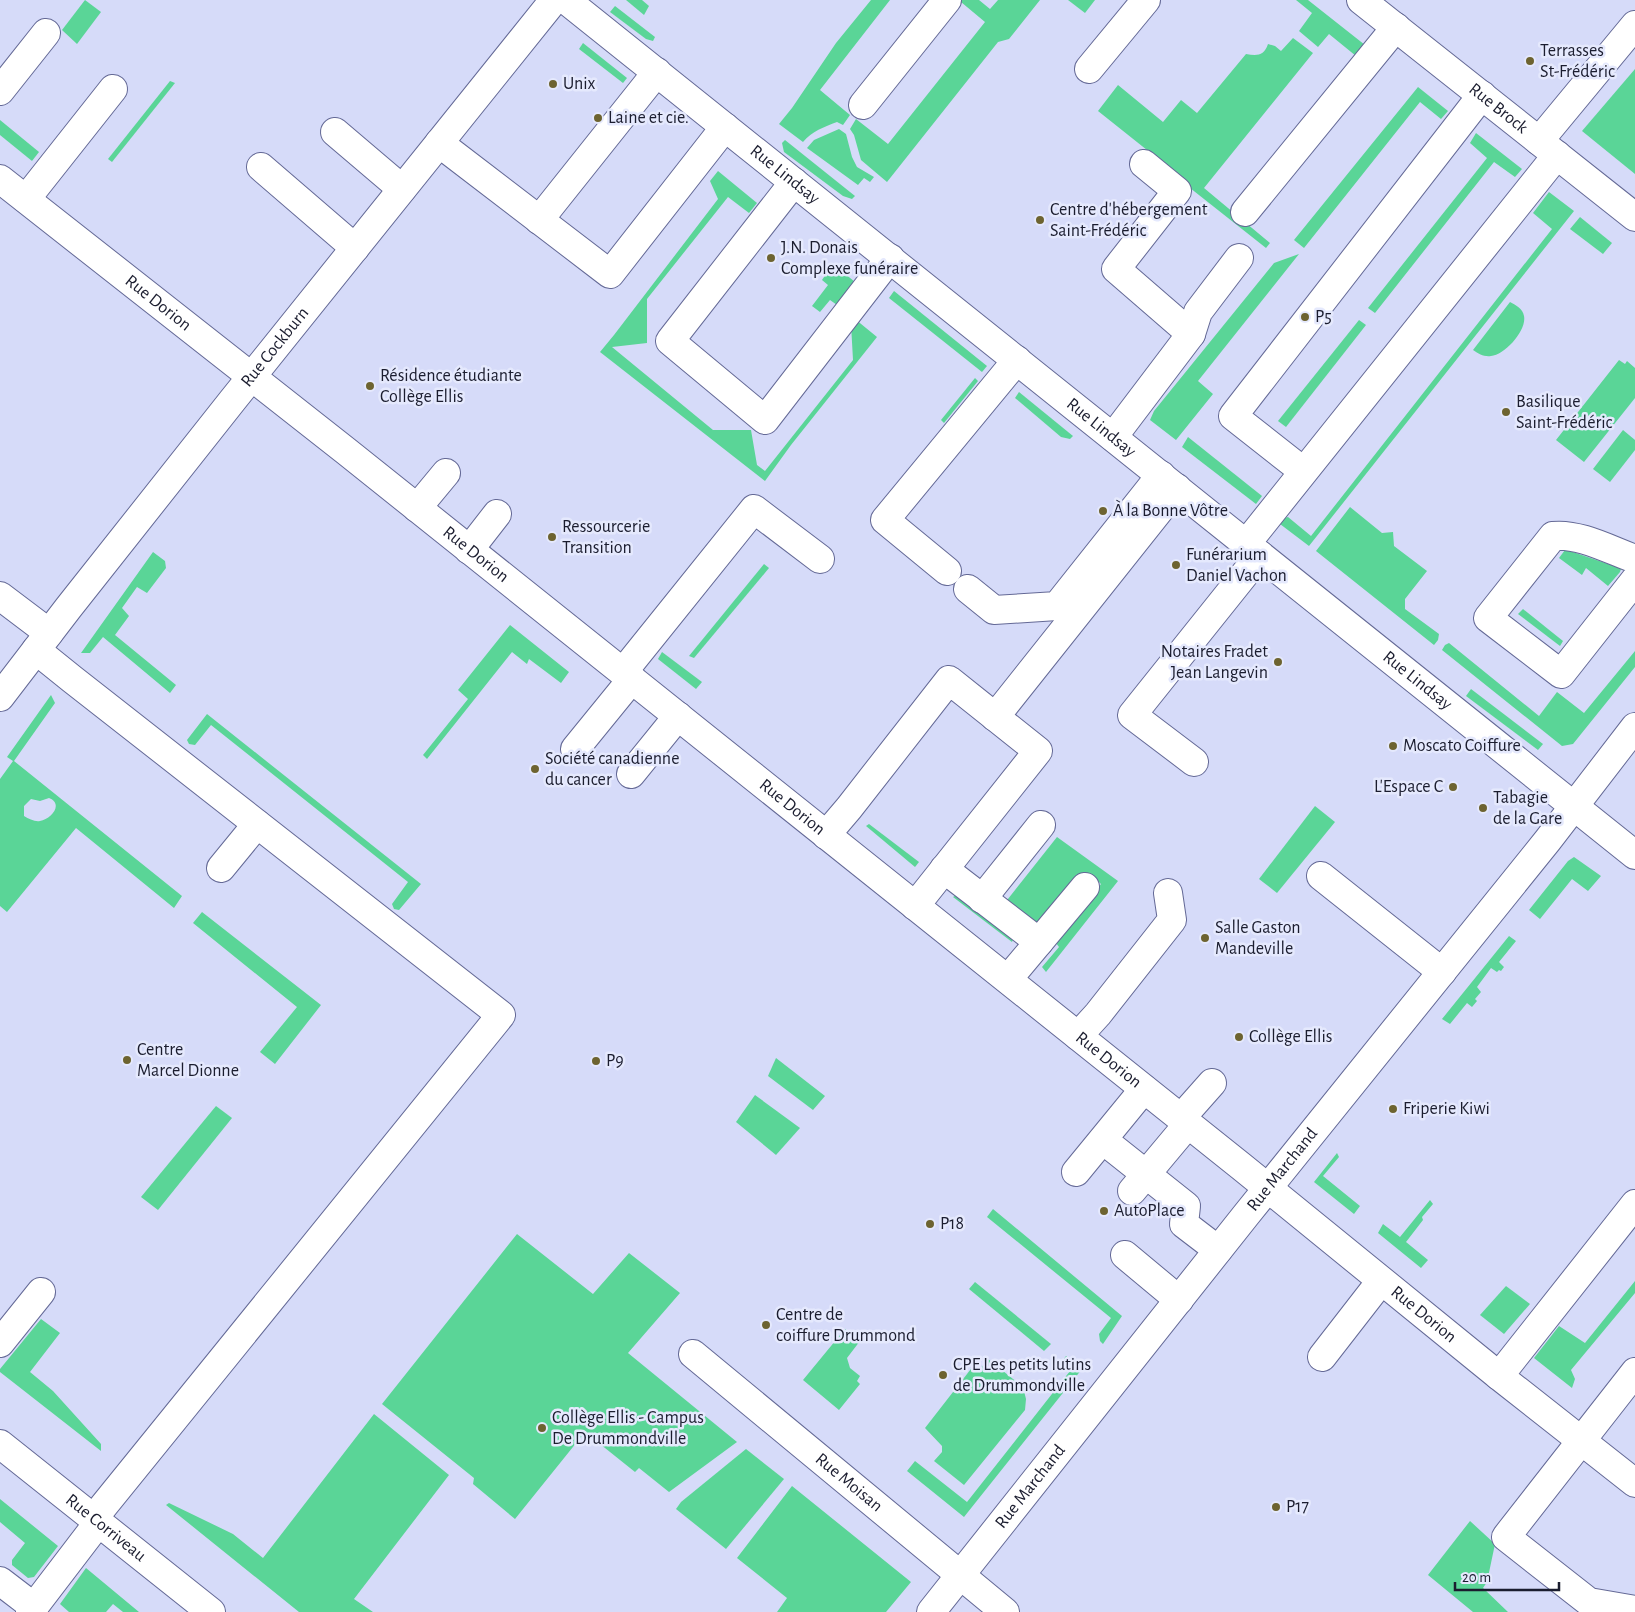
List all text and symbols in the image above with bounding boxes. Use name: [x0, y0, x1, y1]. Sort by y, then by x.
place label: Terrasses St-Frédéric: [1540, 42, 1615, 81]
marker: Terrasses St-Frédéric: [1524, 55, 1536, 67]
place label: Unix: [563, 75, 596, 93]
marker: Unix: [547, 78, 559, 90]
street label: Rue Brock: [1465, 80, 1532, 138]
place label: Laine et cie.: [608, 109, 689, 127]
marker: Laine et cie.: [592, 112, 604, 124]
street label: Rue Lindsay: [747, 142, 823, 208]
place label: Centre d'hébergement Saint-Frédéric: [1050, 201, 1208, 240]
marker: Centre d'hébergement Saint-Frédéric: [1034, 214, 1046, 226]
place label: J.N. Donais Complexe funéraire: [781, 239, 918, 278]
marker: J.N. Donais Complexe funéraire: [765, 252, 777, 264]
street label: Rue Dorion: [122, 272, 194, 335]
street label: Rue Cockburn: [238, 304, 312, 391]
place label: P5: [1315, 308, 1332, 326]
marker: P5: [1299, 311, 1311, 323]
place label: Résidence étudiante Collège Ellis: [380, 367, 522, 406]
marker: Résidence étudiante Collège Ellis: [364, 380, 376, 392]
place label: Basilique Saint-Frédéric: [1516, 393, 1613, 432]
street label: Rue Lindsay: [1063, 395, 1139, 461]
marker: Basilique Saint-Frédéric: [1500, 406, 1512, 418]
place label: À la Bonne Vôtre: [1113, 499, 1228, 520]
marker: À la Bonne Vôtre: [1097, 505, 1109, 517]
place label: Ressourcerie Transition: [562, 518, 650, 557]
street label: Rue Dorion: [439, 523, 512, 586]
marker: Ressourcerie Transition: [546, 531, 558, 543]
place label: Funérarium Daniel Vachon: [1186, 546, 1287, 585]
marker: Funérarium Daniel Vachon: [1170, 559, 1182, 571]
place label: Notaires Fradet Jean Langevin: [1161, 643, 1268, 682]
street label: Rue Lindsay: [1379, 648, 1456, 714]
marker: Notaires Fradet Jean Langevin: [1272, 656, 1284, 668]
place label: Moscato Coiffure: [1403, 737, 1521, 755]
marker: Moscato Coiffure: [1387, 740, 1399, 752]
place label: Société canadienne du cancer: [545, 750, 679, 789]
marker: Société canadienne du cancer: [529, 763, 541, 775]
street label: Rue Dorion: [756, 776, 828, 839]
place label: L'Espace C: [1374, 778, 1443, 796]
marker: L'Espace C: [1447, 781, 1459, 793]
place label: Tabagie de la Gare: [1493, 789, 1562, 828]
marker: Tabagie de la Gare: [1477, 802, 1489, 814]
place label: Salle Gaston Mandeville: [1215, 919, 1301, 958]
marker: Salle Gaston Mandeville: [1199, 932, 1211, 944]
place label: Collège Ellis: [1249, 1028, 1332, 1046]
street label: Rue Dorion: [1072, 1029, 1145, 1092]
marker: Collège Ellis: [1233, 1031, 1245, 1043]
place label: Centre Marcel Dionne: [137, 1041, 239, 1080]
place label: P9: [606, 1052, 624, 1070]
marker: Centre Marcel Dionne: [121, 1054, 133, 1066]
marker: P9: [590, 1055, 602, 1067]
place label: Friperie Kiwi: [1403, 1100, 1490, 1118]
marker: Friperie Kiwi: [1387, 1103, 1399, 1115]
street label: Rue Marchand: [1244, 1125, 1321, 1215]
place label: AutoPlace: [1114, 1202, 1185, 1220]
marker: AutoPlace: [1098, 1205, 1110, 1217]
place label: P18: [940, 1215, 964, 1233]
marker: P18: [924, 1218, 936, 1230]
street label: Rue Dorion: [1387, 1283, 1460, 1346]
place label: Centre de coiffure Drummond: [776, 1306, 915, 1345]
marker: Centre de coiffure Drummond: [760, 1319, 772, 1331]
place label: CPE Les petits lutins de Drummondville: [953, 1356, 1091, 1395]
marker: CPE Les petits lutins de Drummondville: [937, 1369, 949, 1381]
place label: Collège Ellis - Campus De Drummondville: [552, 1409, 704, 1448]
marker: Collège Ellis - Campus De Drummondville: [536, 1422, 548, 1434]
street label: Rue Marchand: [992, 1441, 1069, 1532]
street label: Rue Moisan: [812, 1450, 886, 1516]
street label: Rue Corriveau: [62, 1491, 149, 1565]
place label: P17: [1286, 1498, 1309, 1516]
marker: P17: [1270, 1501, 1282, 1513]
scale bar: [1455, 1560, 1559, 1592]
text: 20 m: [1462, 1570, 1491, 1585]

